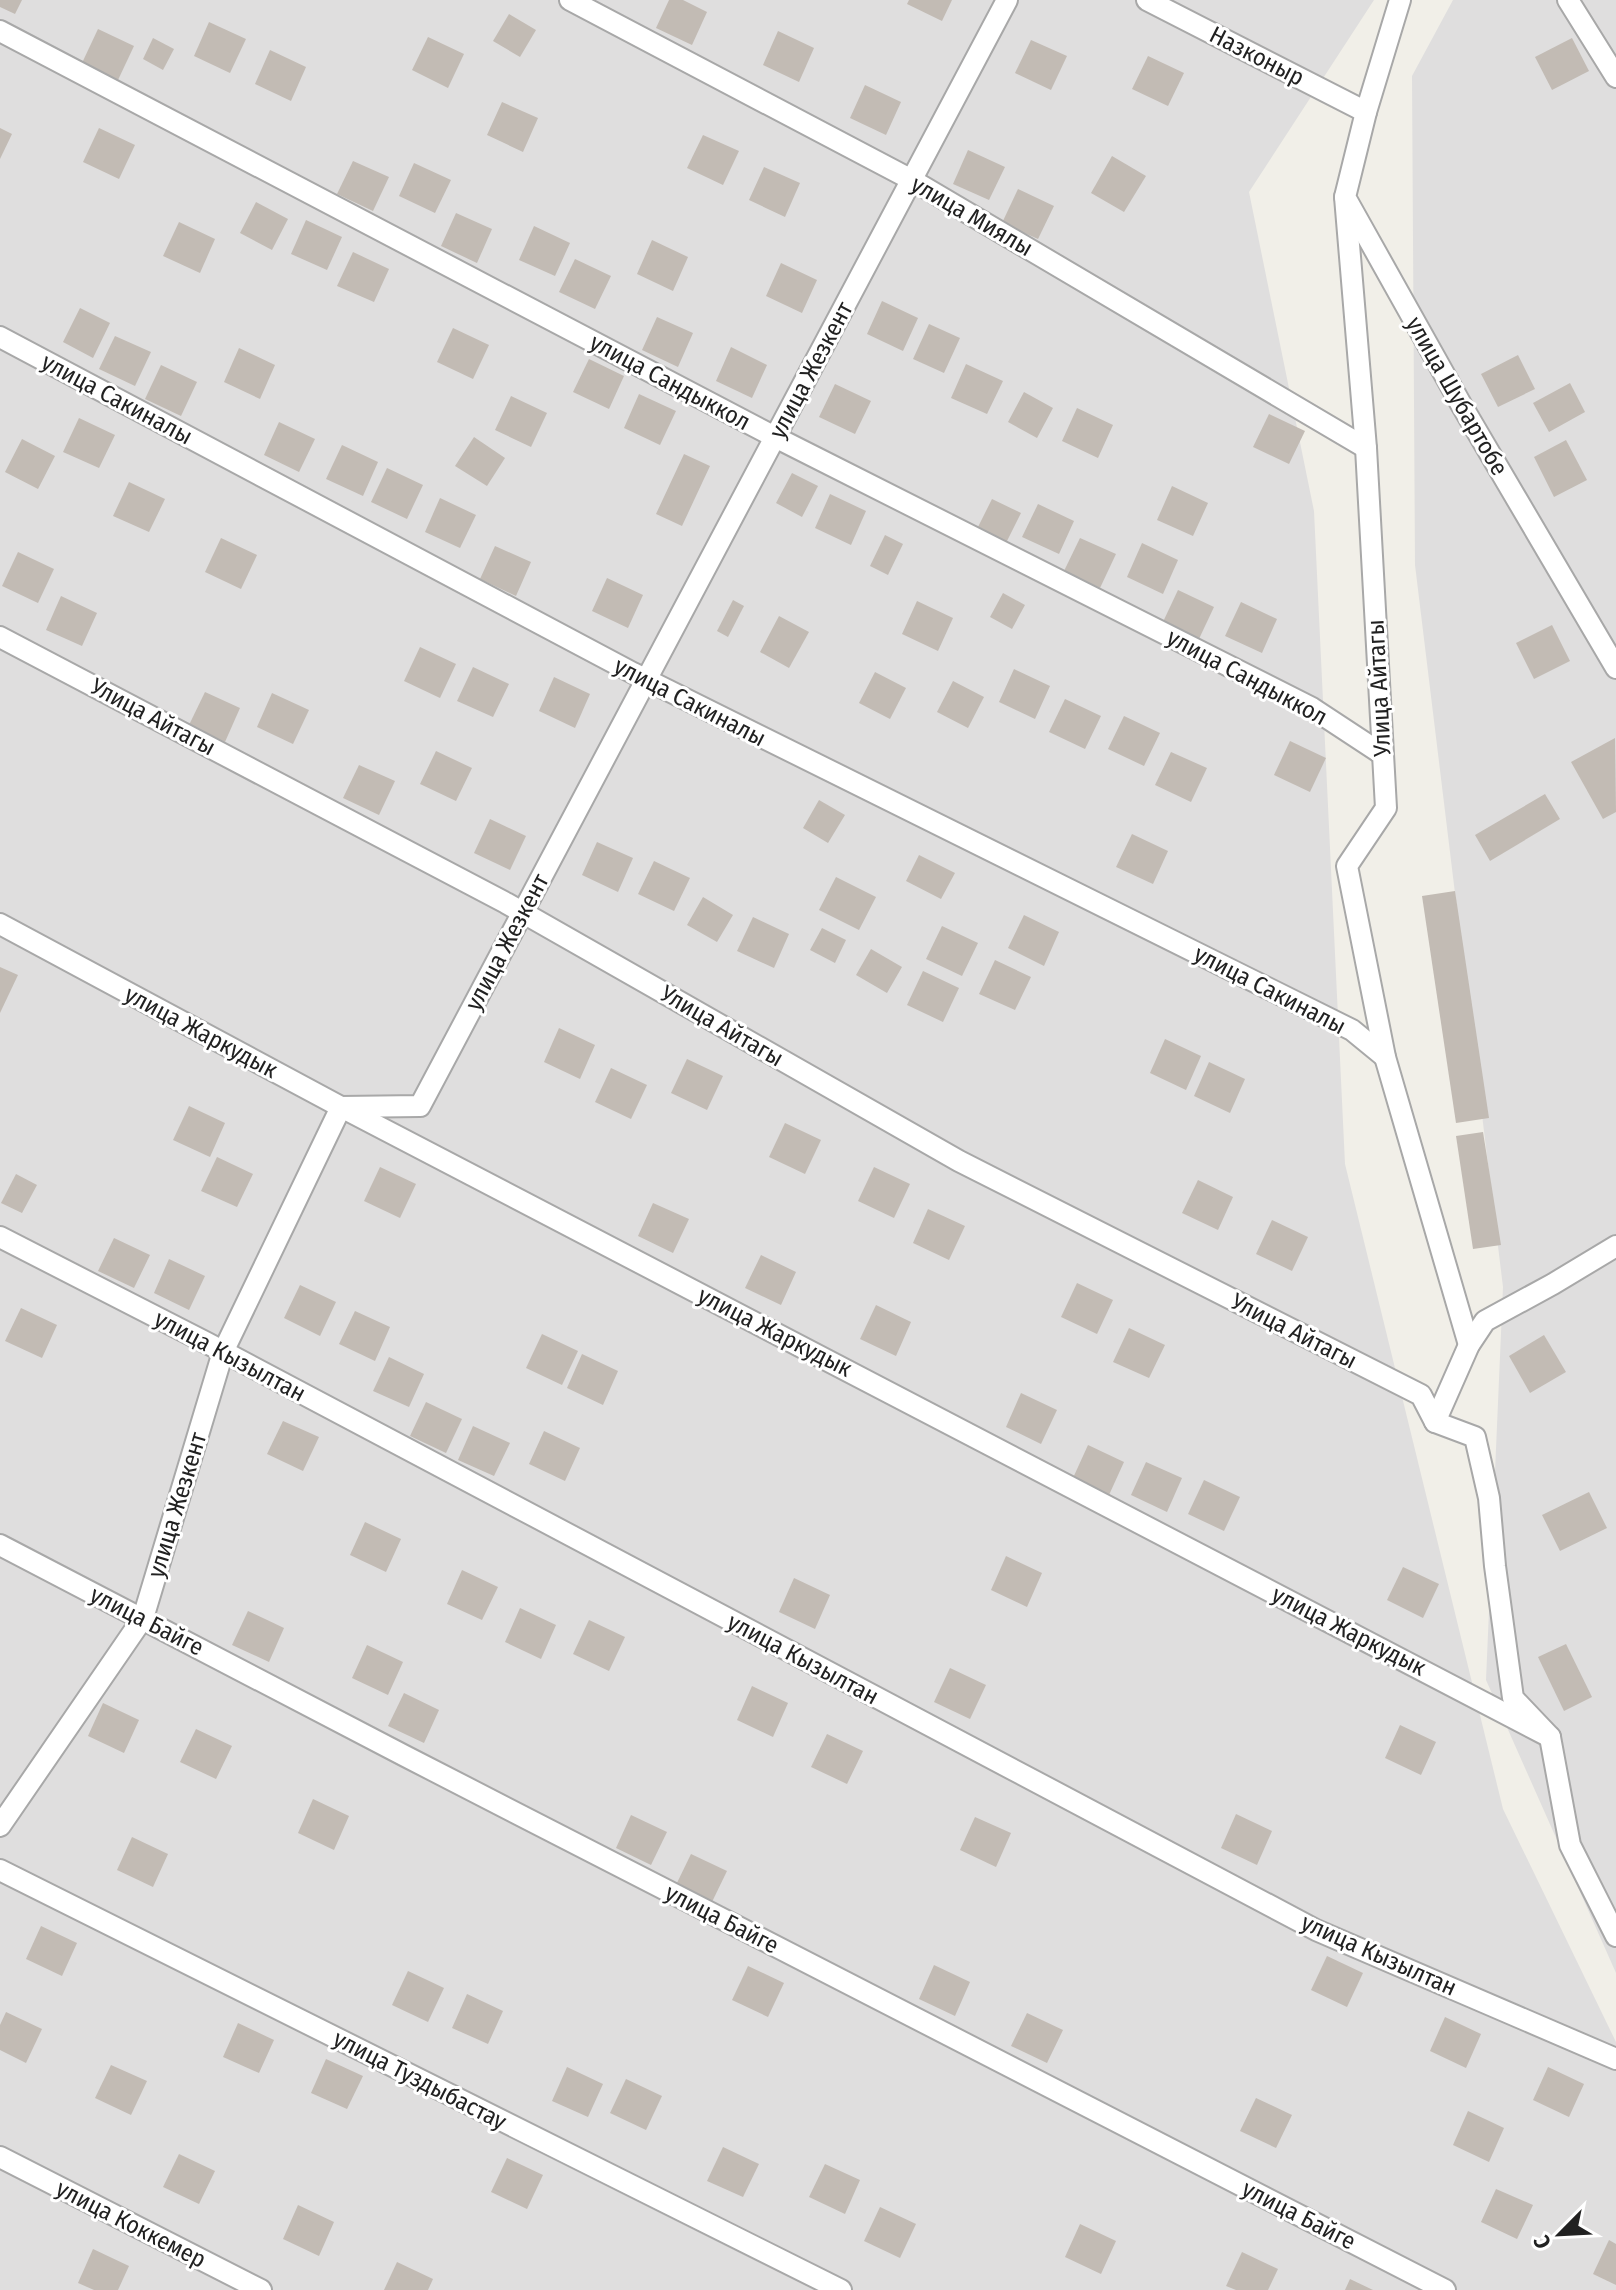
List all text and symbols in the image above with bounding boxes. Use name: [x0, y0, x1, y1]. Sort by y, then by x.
street label: Назконыр: [1205, 20, 1309, 92]
street label: улица Миялы: [906, 170, 1038, 262]
street label: улица Жезкент: [763, 297, 859, 443]
street label: улица Шубартобе: [1400, 312, 1514, 480]
street label: улица Сандыккол: [585, 328, 755, 436]
street label: улица Сакиналы: [37, 348, 197, 450]
street label: Улица Айтагы: [1361, 619, 1397, 758]
street label: улица Сандыккол: [1162, 623, 1332, 731]
street label: улица Сакиналы: [609, 652, 771, 752]
street label: Улица Айтагы: [85, 672, 220, 762]
street label: улица Жезкент: [459, 869, 555, 1015]
street label: улица Сакиналы: [1189, 940, 1351, 1040]
street label: Улица Айтагы: [655, 979, 788, 1072]
street label: улица Жаркудык: [120, 980, 283, 1084]
street label: улица Жаркудык: [693, 1281, 857, 1383]
street label: Улица Айтагы: [1226, 1287, 1361, 1375]
street label: улица Кызылтан: [150, 1304, 310, 1408]
street label: улица Жезкент: [142, 1429, 212, 1581]
street label: улица Байге: [86, 1580, 208, 1662]
street label: улица Жаркудык: [1267, 1580, 1431, 1682]
street label: улица Кызылтан: [723, 1607, 883, 1711]
street label: улица Байге: [661, 1878, 783, 1960]
street label: улица Кызылтан: [1297, 1908, 1461, 2002]
street label: улица Туздыбастау: [329, 2024, 511, 2136]
street label: улица Коккемер: [51, 2174, 211, 2274]
street label: улица Байге: [1238, 2174, 1360, 2256]
north arrow: [1520, 2194, 1600, 2274]
text: С: [1527, 2231, 1557, 2253]

